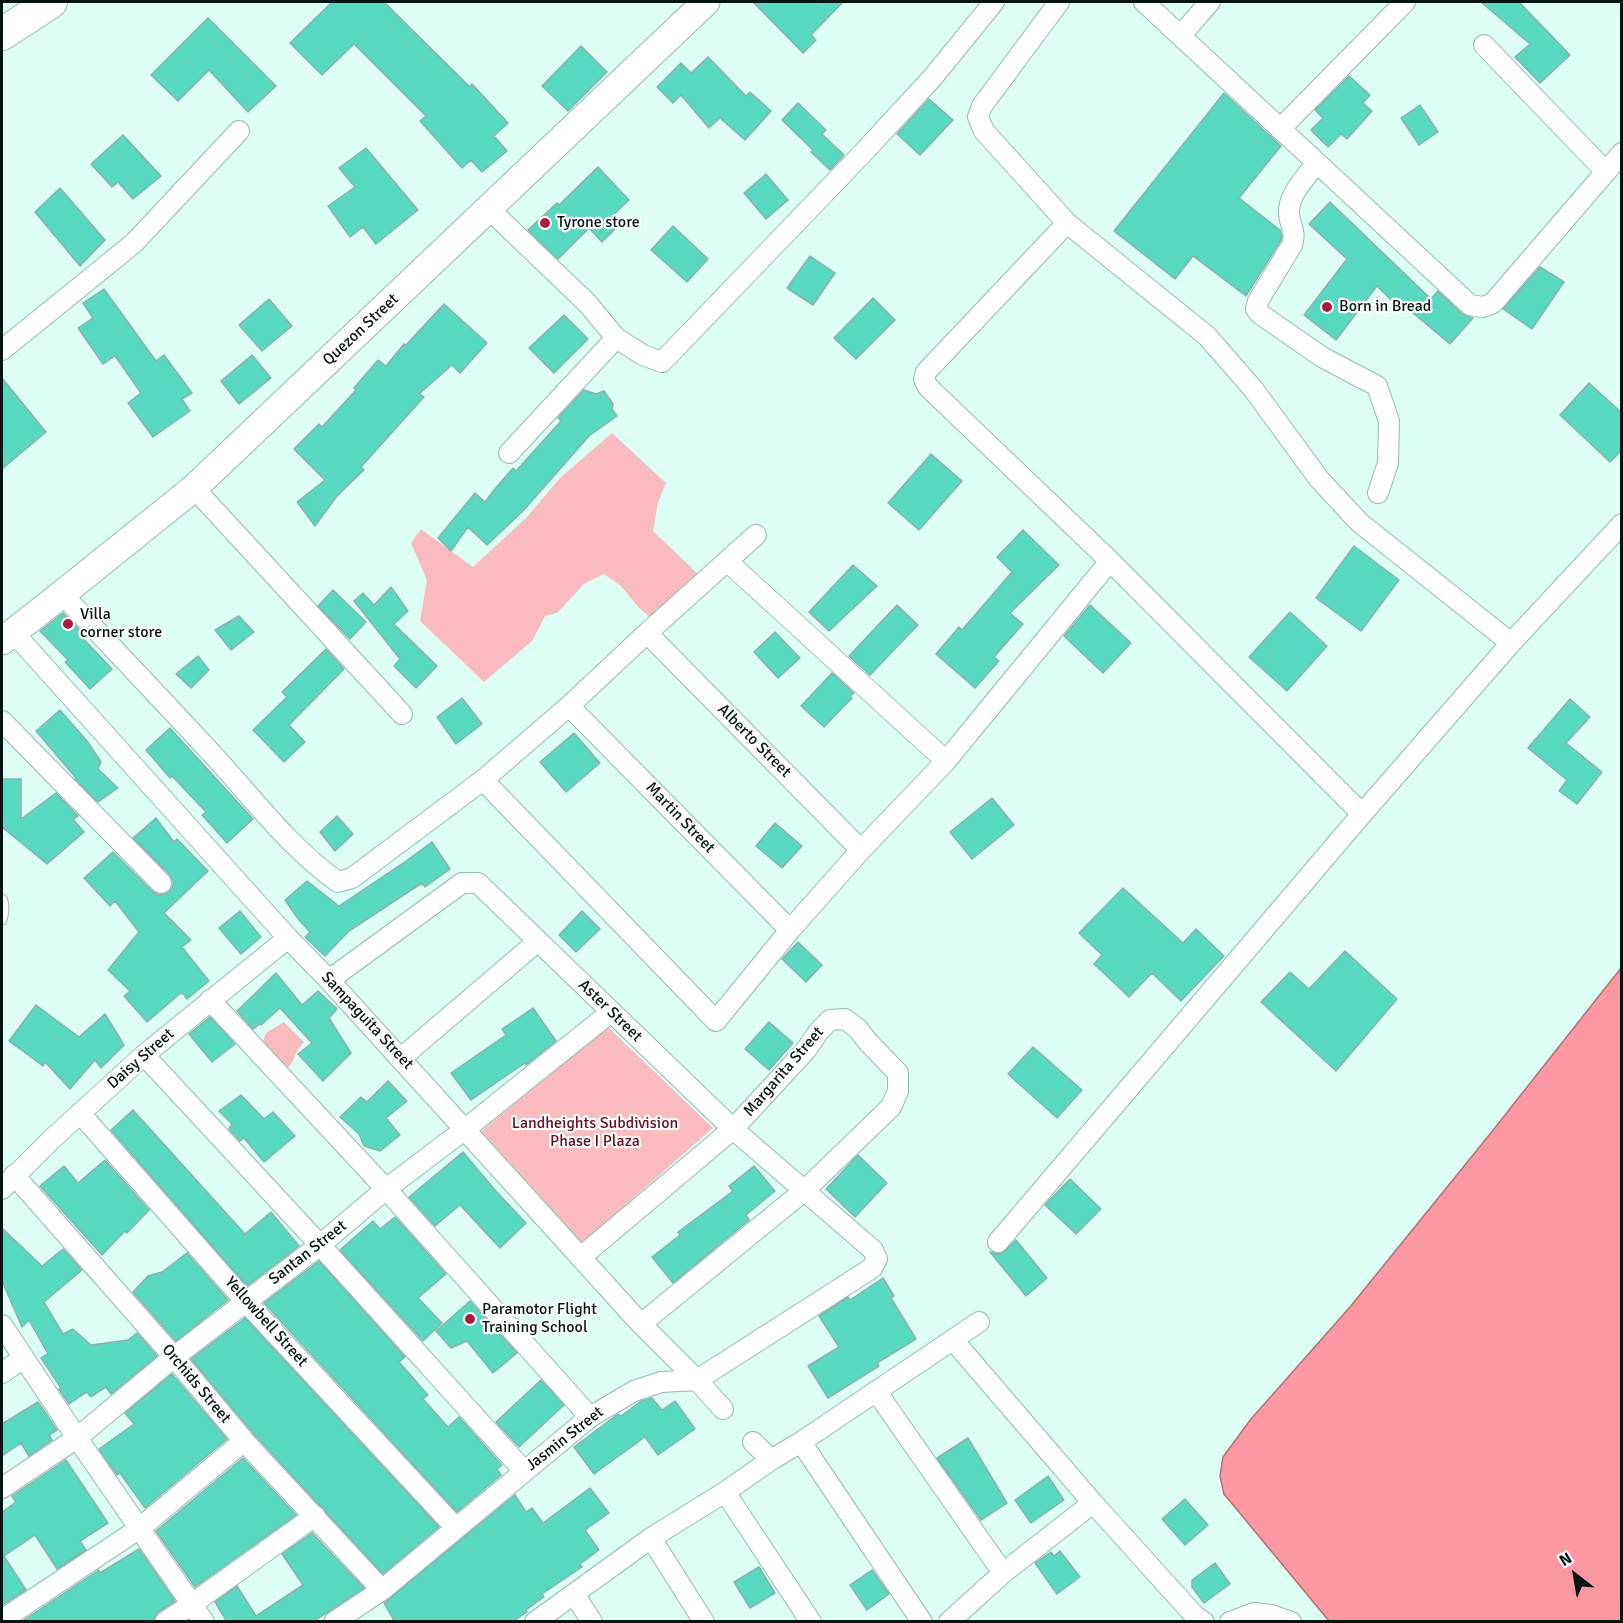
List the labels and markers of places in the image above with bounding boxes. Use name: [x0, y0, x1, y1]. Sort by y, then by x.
place label: Tyrone store: [557, 213, 640, 233]
marker: Tyrone store: [538, 216, 552, 230]
place label: Born in Bread: [1339, 297, 1431, 317]
marker: Born in Bread: [1320, 300, 1334, 314]
place label: Villa corner store: [80, 605, 162, 643]
marker: Villa corner store: [61, 617, 75, 631]
place label: Paramotor Flight Training School: [482, 1300, 597, 1338]
marker: Paramotor Flight Training School: [463, 1312, 477, 1326]

